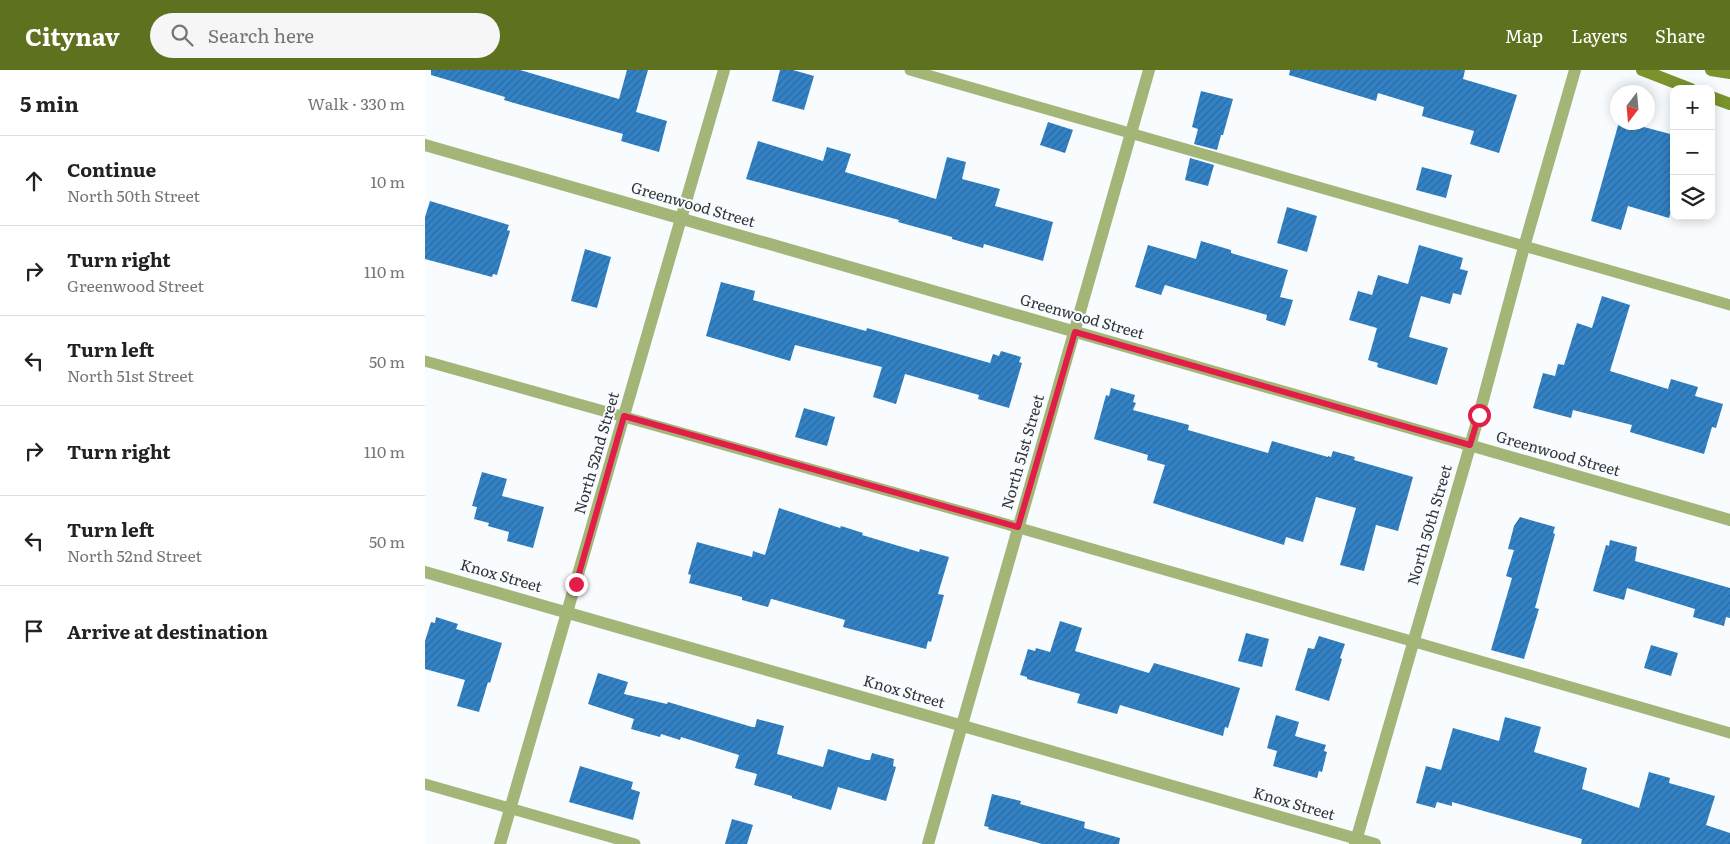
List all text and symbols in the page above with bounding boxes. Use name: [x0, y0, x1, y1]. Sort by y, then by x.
search box: [150, 13, 500, 58]
text: Citynav: [25, 18, 120, 53]
icon: search: [168, 21, 196, 49]
text: Search here: [208, 21, 314, 49]
text: Map: [1505, 22, 1543, 49]
text: Layers: [1571, 22, 1627, 49]
text: Share: [1655, 22, 1705, 49]
north arrow: [1610, 85, 1655, 130]
map controls: [1670, 85, 1715, 220]
button: +: [1670, 85, 1715, 130]
text: 5 min: [20, 87, 79, 118]
text: Walk · 330 m: [307, 91, 405, 115]
button: −: [1670, 130, 1715, 175]
text: Continue: [67, 155, 156, 183]
icon: ahead: [20, 167, 48, 195]
text: 10 m: [371, 169, 405, 193]
street label: Greenwood Street: [629, 175, 758, 232]
button: layers: [1670, 175, 1715, 220]
text: North 50th Street: [67, 183, 200, 207]
text: Turn right: [67, 245, 171, 273]
icon: right: [20, 257, 48, 285]
text: 110 m: [364, 259, 405, 283]
text: Greenwood Street: [67, 273, 204, 297]
street label: Greenwood Street: [1018, 287, 1147, 344]
text: Turn left: [67, 335, 154, 363]
icon: left: [20, 347, 48, 375]
text: 50 m: [369, 349, 405, 373]
text: North 51st Street: [67, 363, 194, 387]
street label: North 52nd Street: [567, 389, 624, 517]
street label: North 51st Street: [994, 391, 1049, 512]
route start: [1468, 404, 1491, 427]
street label: Greenwood Street: [1494, 424, 1623, 481]
icon: right: [20, 437, 48, 465]
text: Turn right: [67, 437, 171, 465]
text: 110 m: [364, 439, 405, 463]
street label: North 50th Street: [1400, 461, 1457, 588]
text: Turn left: [67, 515, 154, 543]
icon: left: [20, 527, 48, 555]
text: 50 m: [369, 529, 405, 553]
text: North 52nd Street: [67, 543, 202, 567]
street label: Knox Street: [458, 552, 545, 597]
route end: [565, 573, 588, 596]
icon: arrive: [20, 617, 48, 645]
text: Arrive at destination: [67, 617, 268, 645]
street label: Knox Street: [861, 668, 948, 713]
street label: Knox Street: [1251, 780, 1338, 825]

